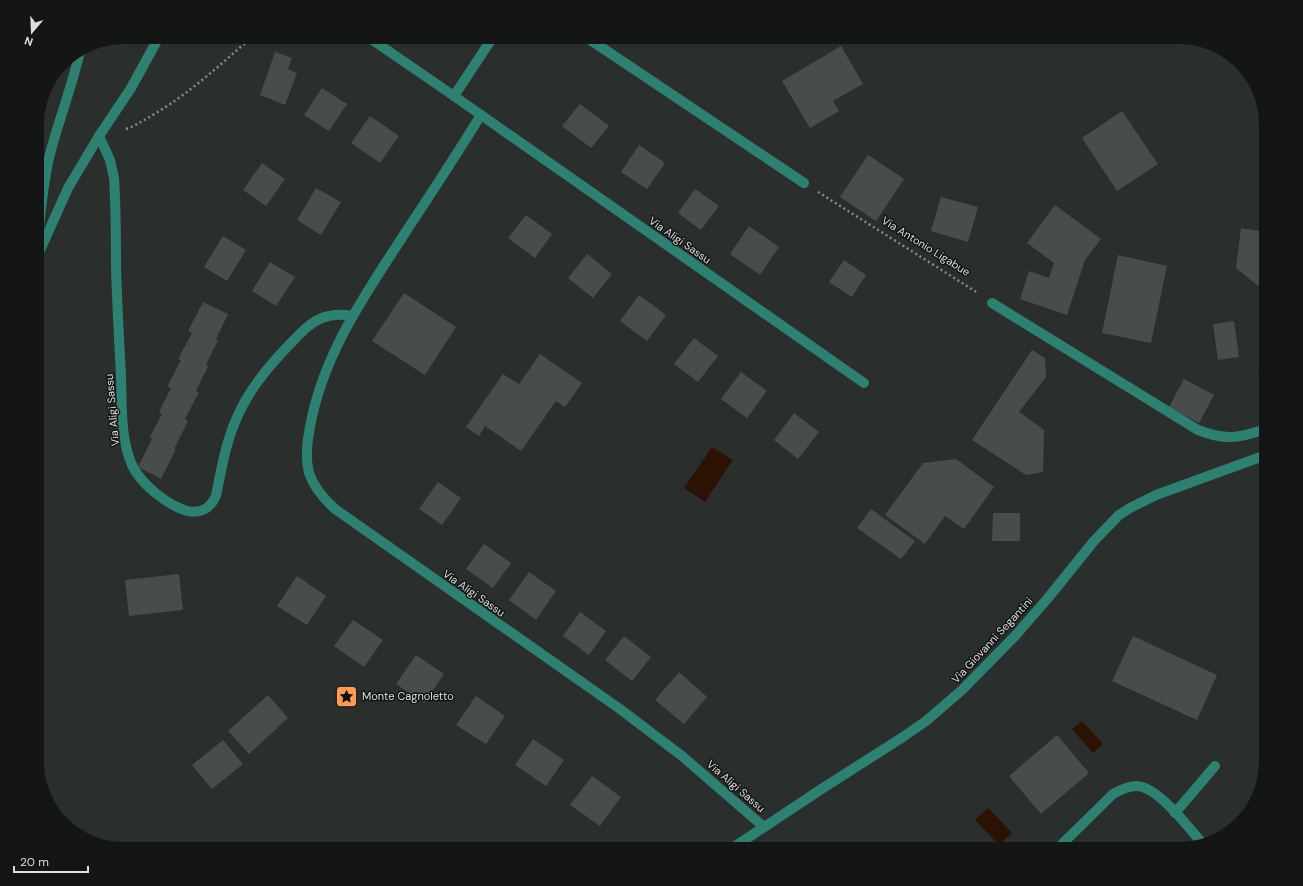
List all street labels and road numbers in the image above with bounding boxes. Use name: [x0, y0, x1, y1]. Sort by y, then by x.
street label: Via Aligi Sassu: [646, 213, 714, 267]
street label: Via Antonio Ligabue: [879, 213, 973, 279]
street label: Via Aligi Sassu: [102, 373, 122, 447]
street label: Via Aligi Sassu: [440, 566, 508, 620]
street label: Via Giovanni Segantini: [948, 594, 1036, 686]
street label: Via Aligi Sassu: [704, 757, 768, 815]

